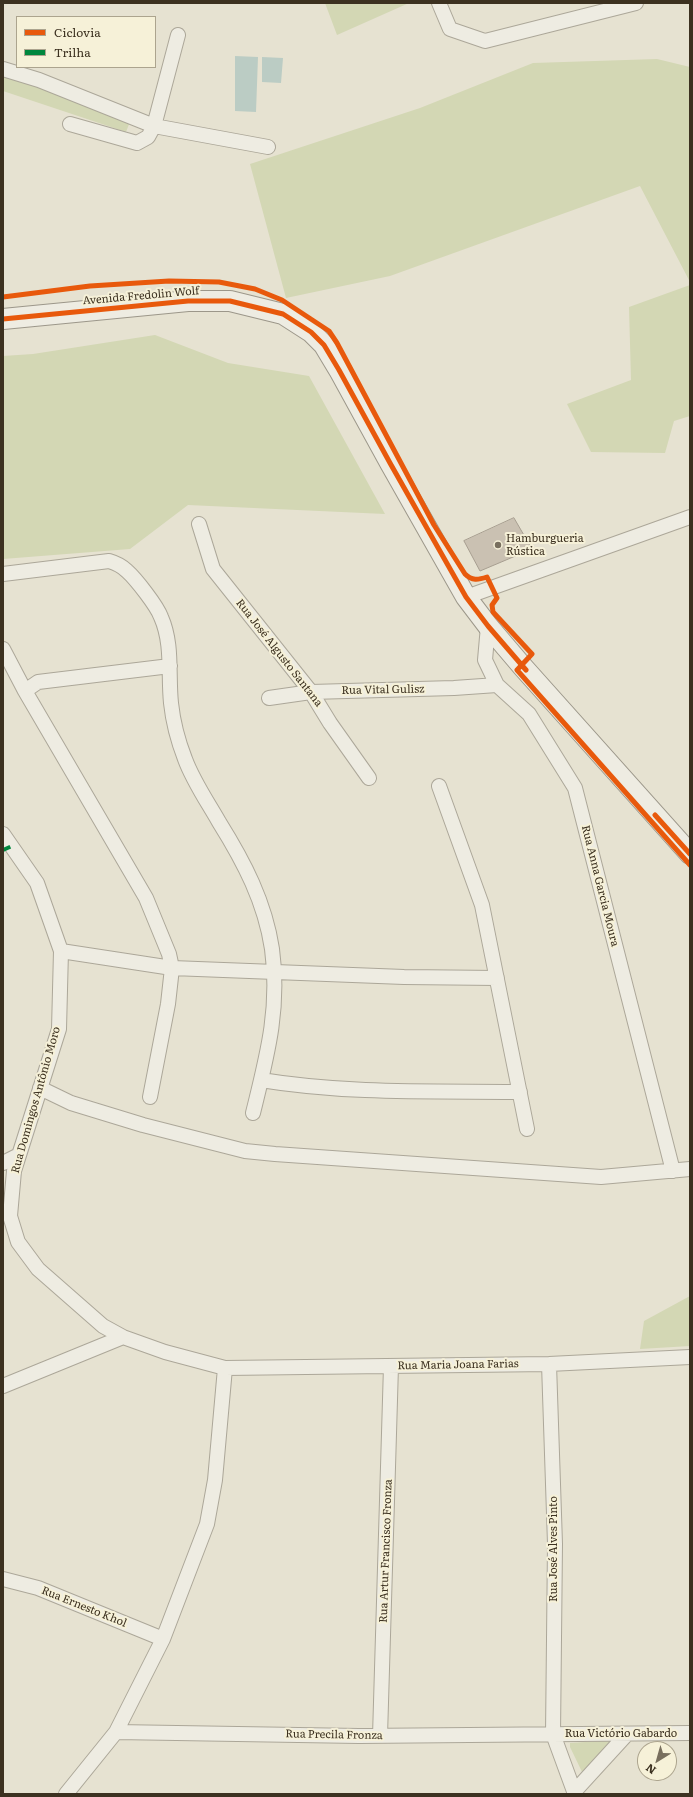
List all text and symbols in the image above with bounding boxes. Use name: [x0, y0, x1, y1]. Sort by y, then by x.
legend: [16, 16, 156, 68]
text: Ciclovia: [54, 23, 101, 41]
text: Trilha: [54, 43, 91, 61]
street label: Avenida Fredolin Wolf: [82, 284, 200, 308]
place label: Hamburgueria Rústica: [506, 532, 584, 558]
marker: Hamburgueria Rústica: [493, 540, 503, 550]
street label: Rua José Algusto Santana: [233, 597, 325, 709]
street label: Rua Vital Gulisz: [341, 683, 425, 697]
street label: Rua Anna Garcia Moura: [579, 824, 621, 948]
street label: Rua Domingos Antônio Moro: [9, 1025, 63, 1175]
street label: Rua Maria Joana Farias: [397, 1357, 519, 1373]
street label: Rua Artur Francisco Fronza: [377, 1479, 395, 1623]
street label: Rua José Alves Pinto: [547, 1496, 561, 1602]
street label: Rua Ernesto Khol: [39, 1584, 129, 1630]
street label: Rua Victório Gabardo: [565, 1727, 677, 1741]
street label: Rua Precila Fronza: [285, 1728, 383, 1742]
north arrow: [637, 1741, 677, 1781]
text: N: [642, 1761, 659, 1779]

